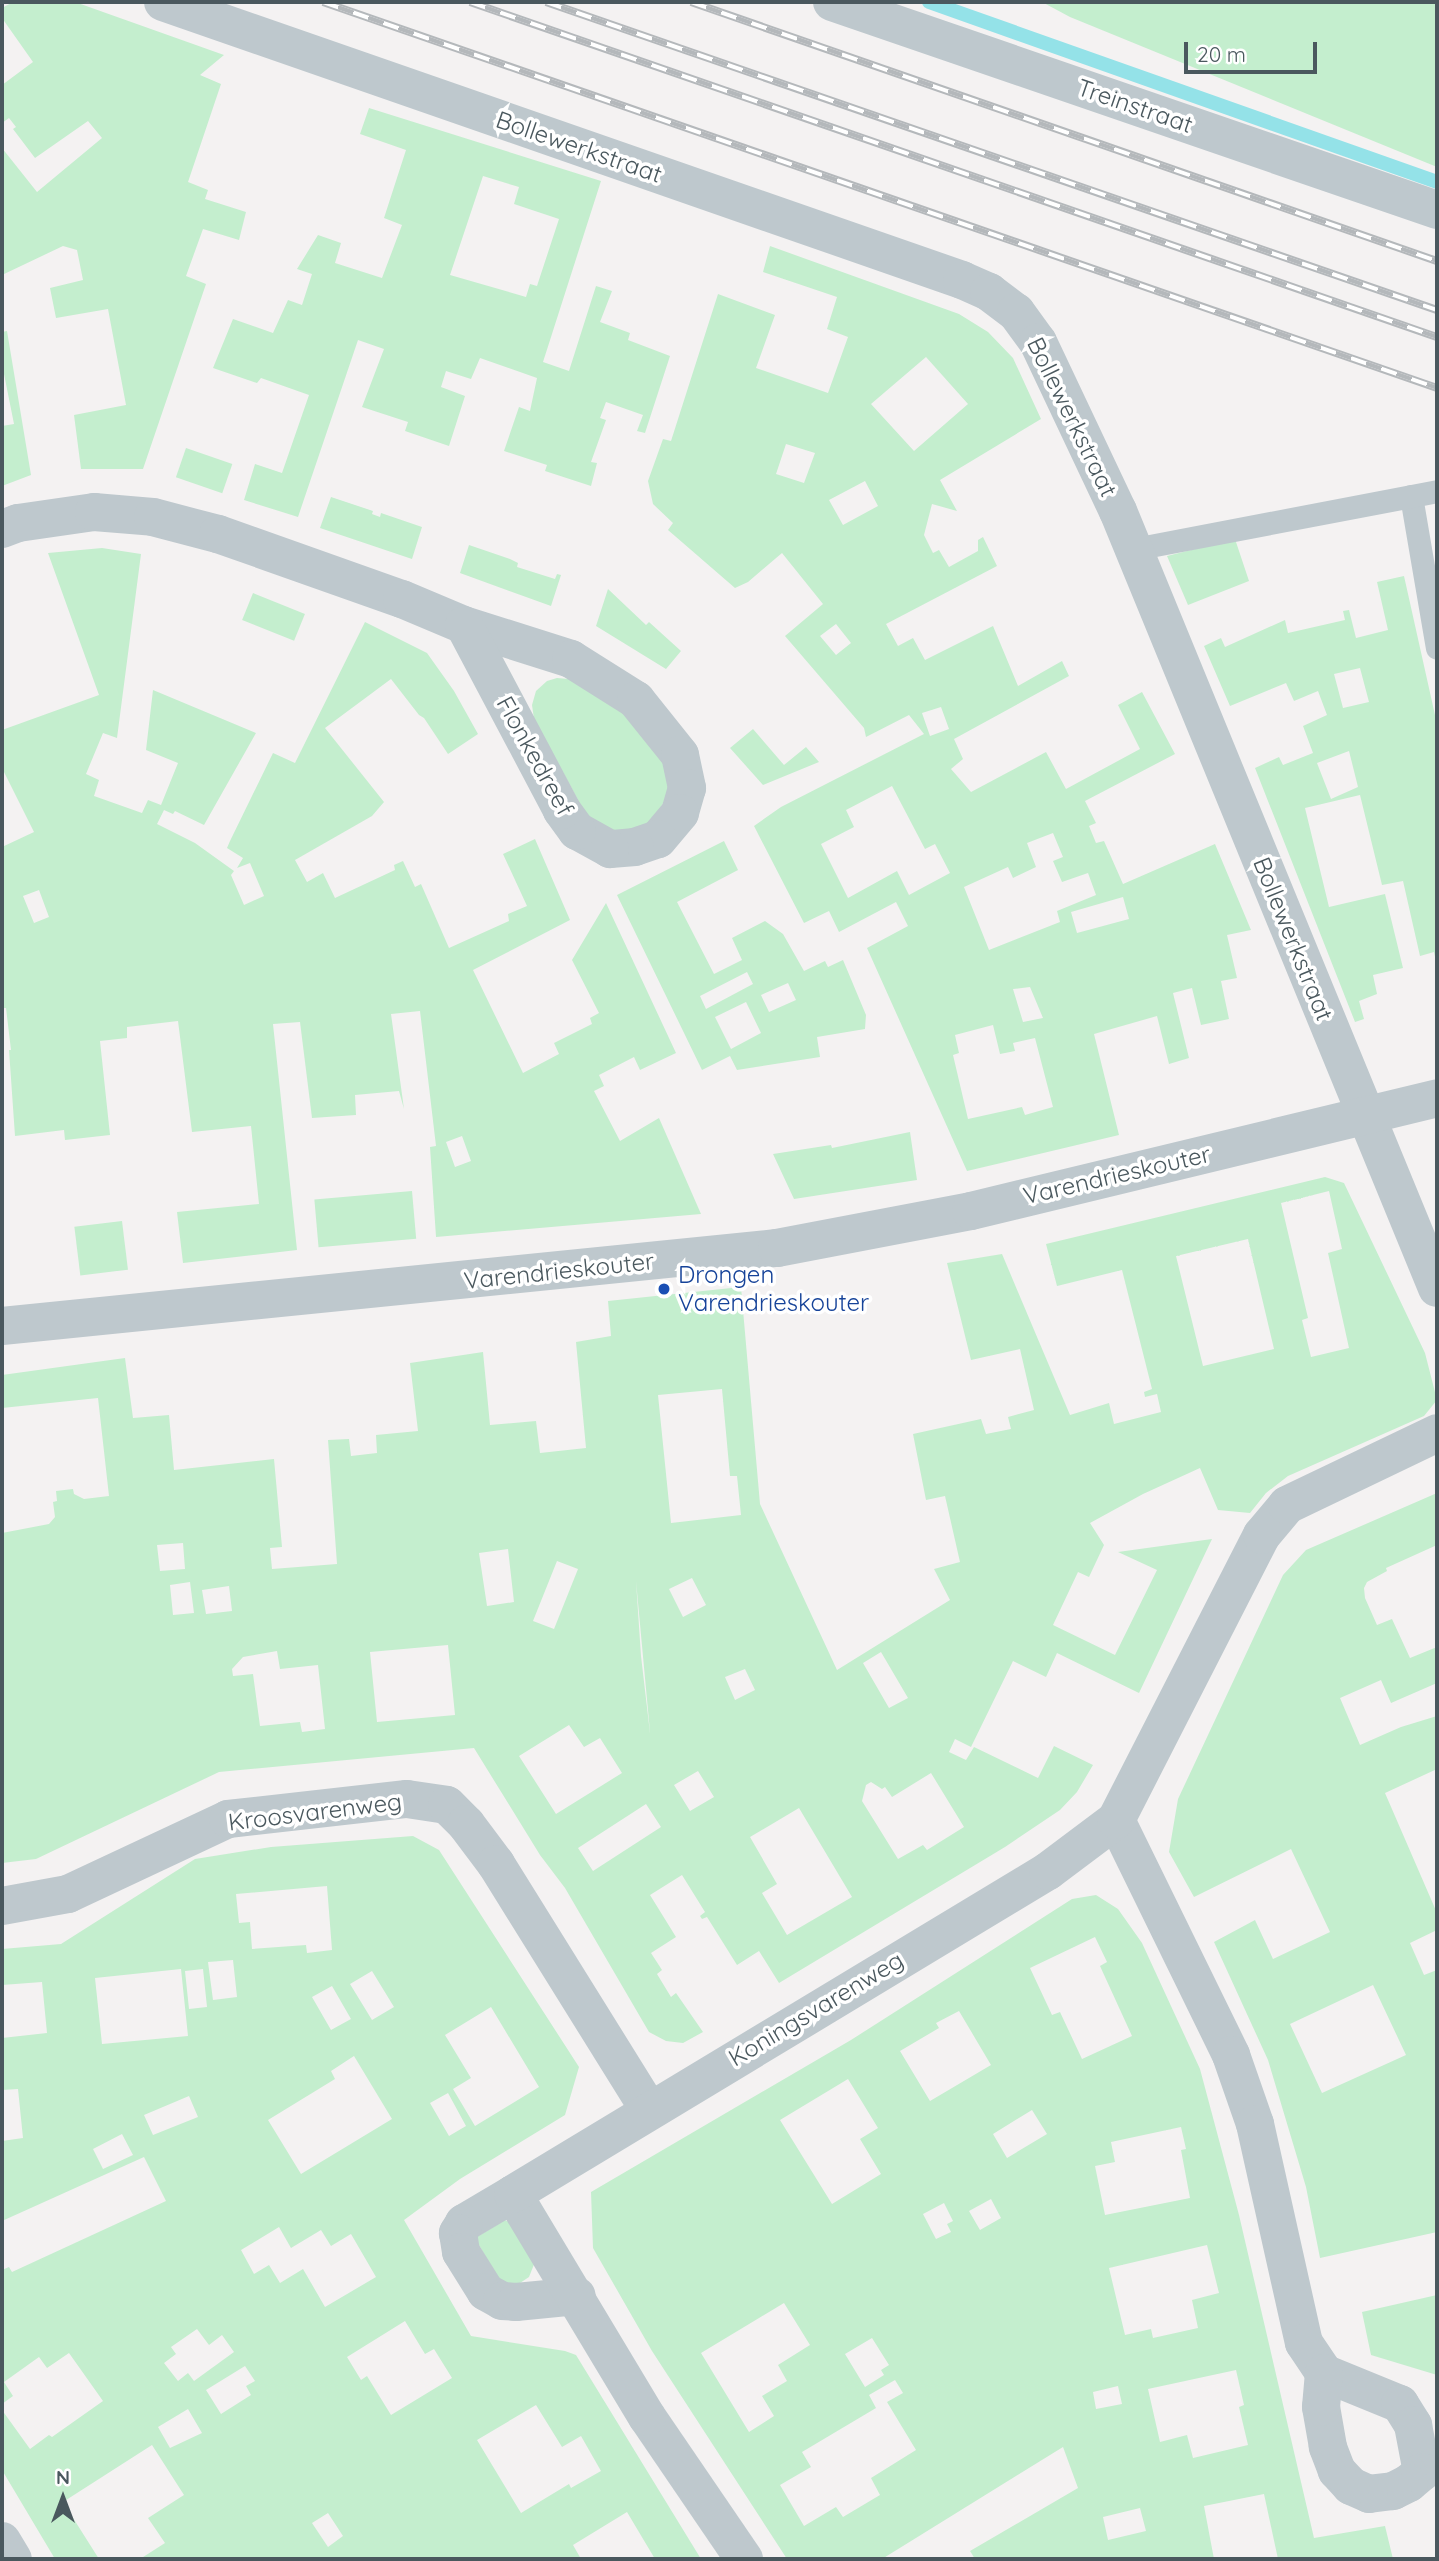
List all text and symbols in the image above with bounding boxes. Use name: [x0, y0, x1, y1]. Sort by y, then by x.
scale bar: [1187, 28, 1320, 72]
text: 20 m: [1197, 41, 1246, 67]
street label: Treinstraat: [1074, 73, 1196, 139]
street label: Bollewerkstraat: [492, 105, 666, 189]
street label: Bollewerkstraat: [1021, 333, 1123, 501]
street label: Flonkedreef: [490, 691, 580, 821]
street label: Bollewerkstraat: [1247, 853, 1339, 1025]
street label: Varendrieskouter: [1021, 1139, 1213, 1211]
street label: Varendrieskouter: [462, 1247, 656, 1295]
place label: Drongen Varendrieskouter: [678, 1261, 869, 1317]
marker: Drongen Varendrieskouter: [656, 1281, 672, 1297]
street label: Kroosvarenweg: [227, 1787, 403, 1837]
street label: Koningsvarenweg: [723, 1945, 909, 2073]
north arrow: [28, 2463, 98, 2533]
text: N: [56, 2465, 70, 2489]

